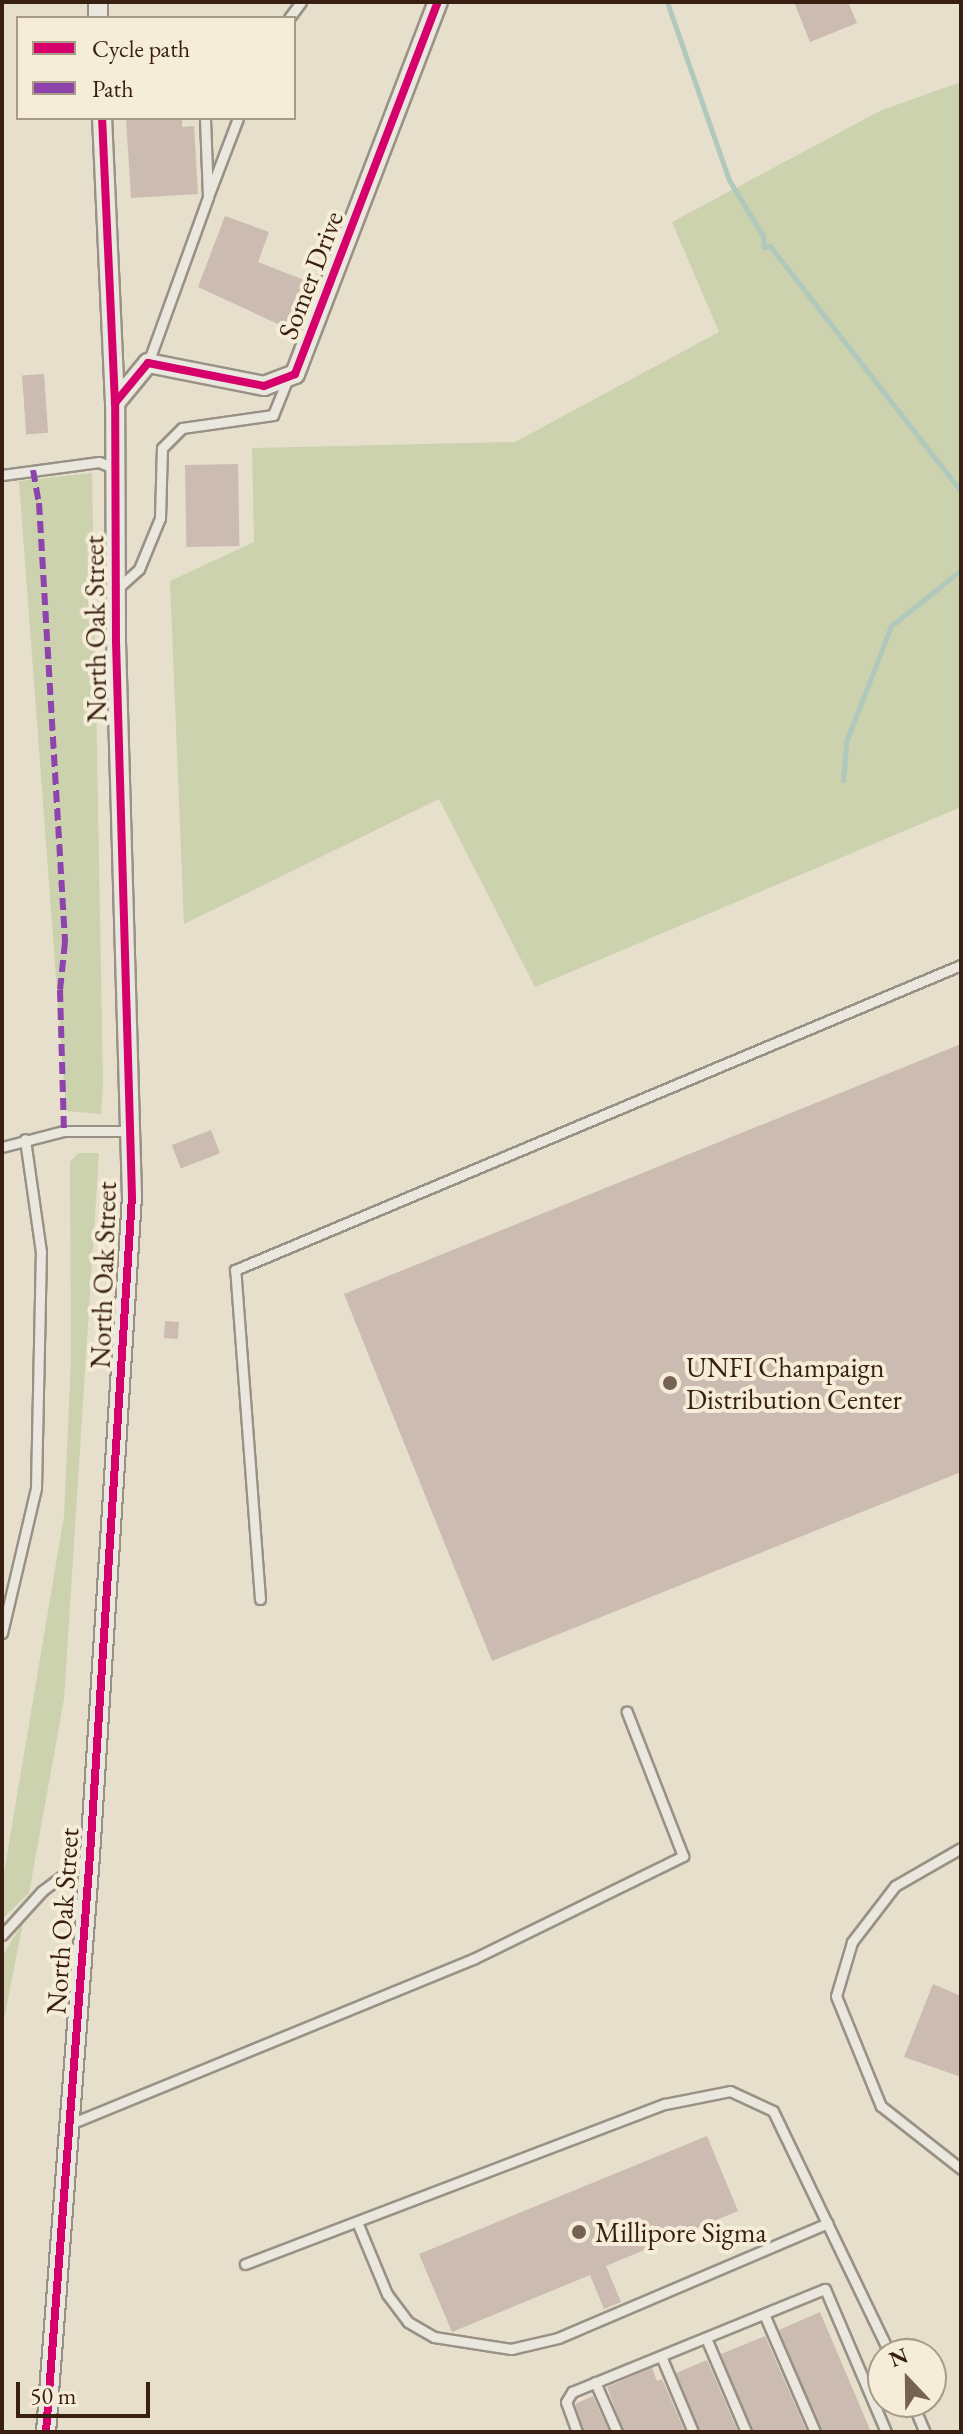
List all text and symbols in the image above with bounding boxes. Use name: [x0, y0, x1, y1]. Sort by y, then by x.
legend: [16, 16, 296, 120]
text: Cycle path: [92, 33, 190, 64]
text: Path: [92, 73, 134, 104]
street label: Somer Drive: [270, 206, 350, 344]
street label: North Oak Street: [77, 535, 113, 723]
street label: North Oak Street: [83, 1181, 123, 1369]
place label: UNFI Champaign Distribution Center: [686, 1350, 902, 1416]
marker: UNFI Champaign Distribution Center: [661, 1374, 679, 1392]
street label: North Oak Street: [39, 1827, 85, 2015]
place label: Millipore Sigma: [595, 2215, 767, 2249]
marker: Millipore Sigma: [570, 2223, 588, 2241]
north arrow: [867, 2338, 947, 2418]
text: N: [885, 2340, 912, 2374]
scale bar: [20, 2366, 154, 2416]
text: 50 m: [30, 2380, 77, 2411]

